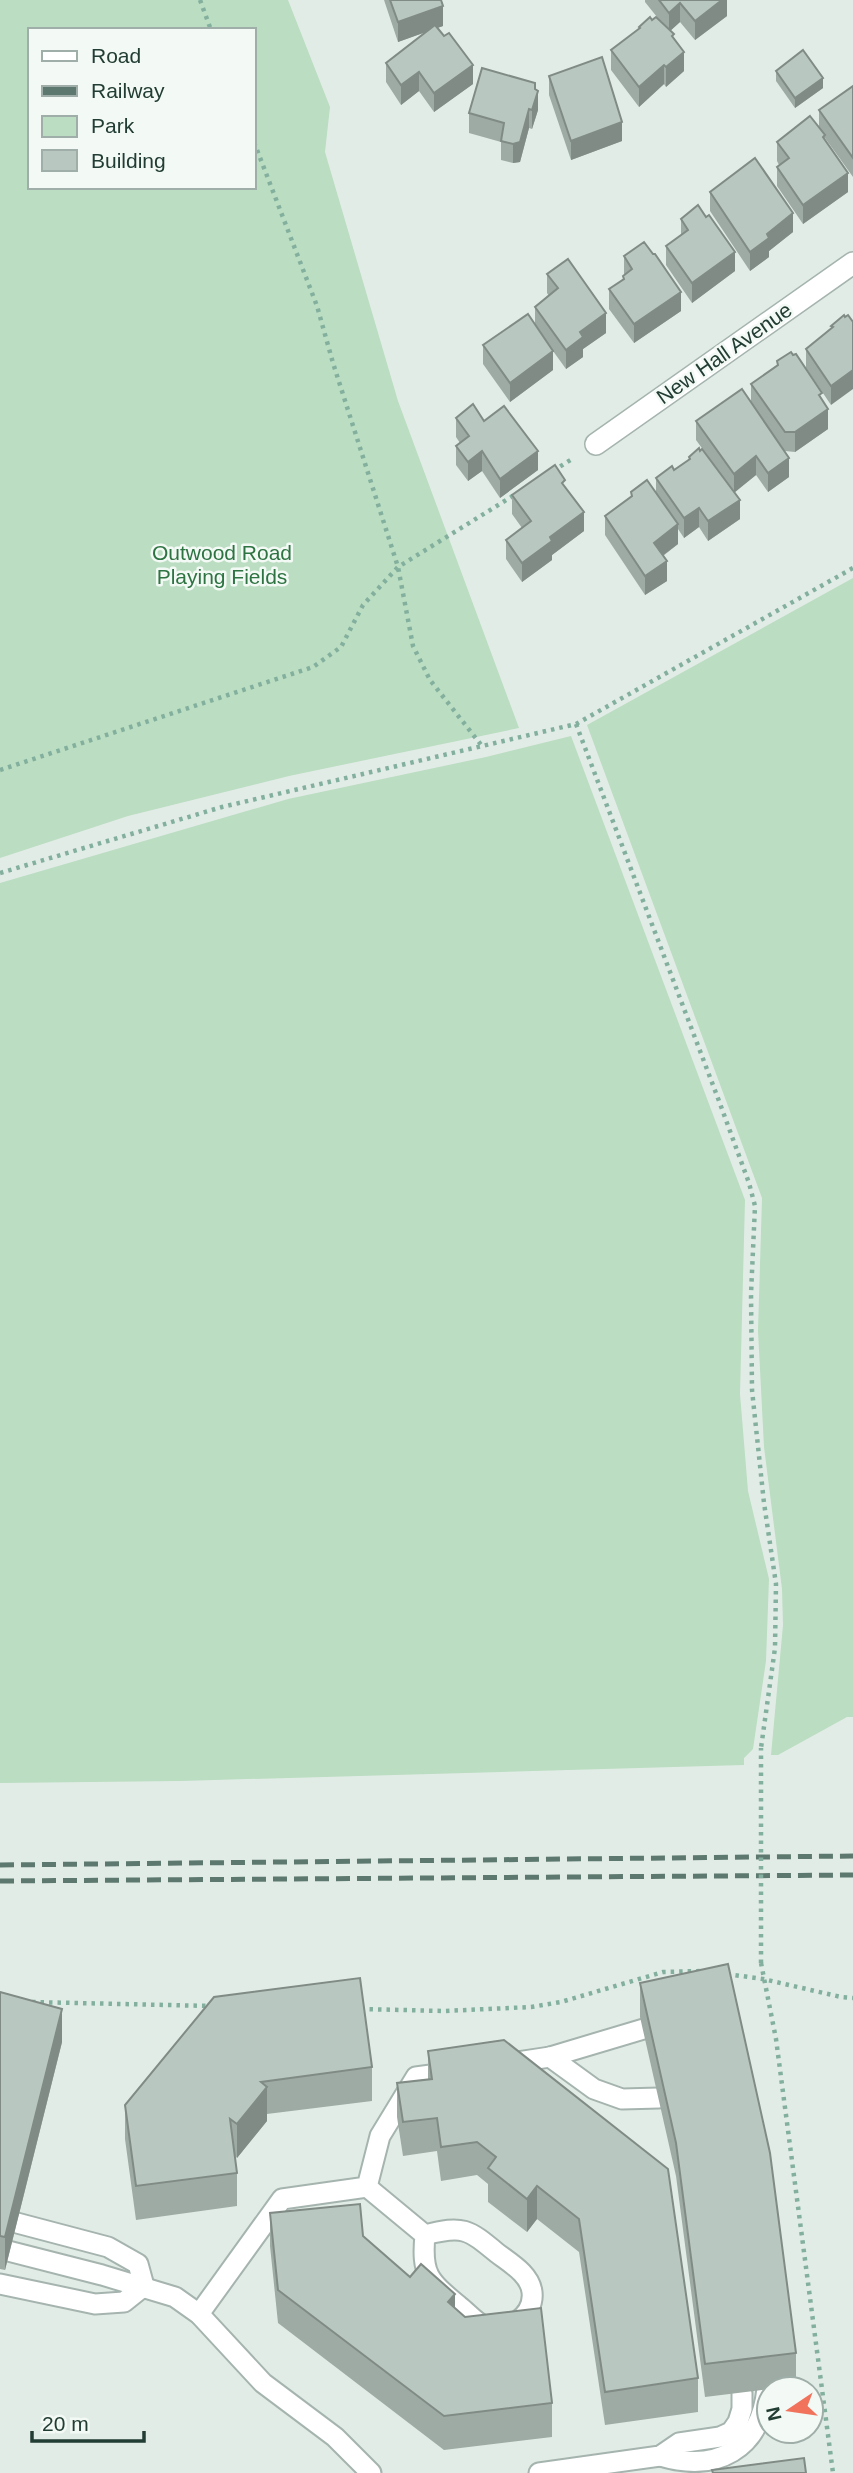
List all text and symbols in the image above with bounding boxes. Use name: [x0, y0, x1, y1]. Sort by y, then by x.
legend: [28, 28, 256, 189]
text: Road: [91, 44, 141, 67]
text: Railway: [91, 79, 165, 102]
text: Park: [91, 114, 135, 137]
text: Building: [91, 149, 166, 172]
street label: New Hall Avenue: [652, 298, 796, 408]
park label: Outwood Road Playing Fields: [152, 541, 292, 588]
north arrow: [755, 2375, 825, 2445]
scale bar: [32, 2400, 144, 2444]
text: N: [762, 2405, 786, 2423]
text: 20 m: [42, 2412, 89, 2435]

